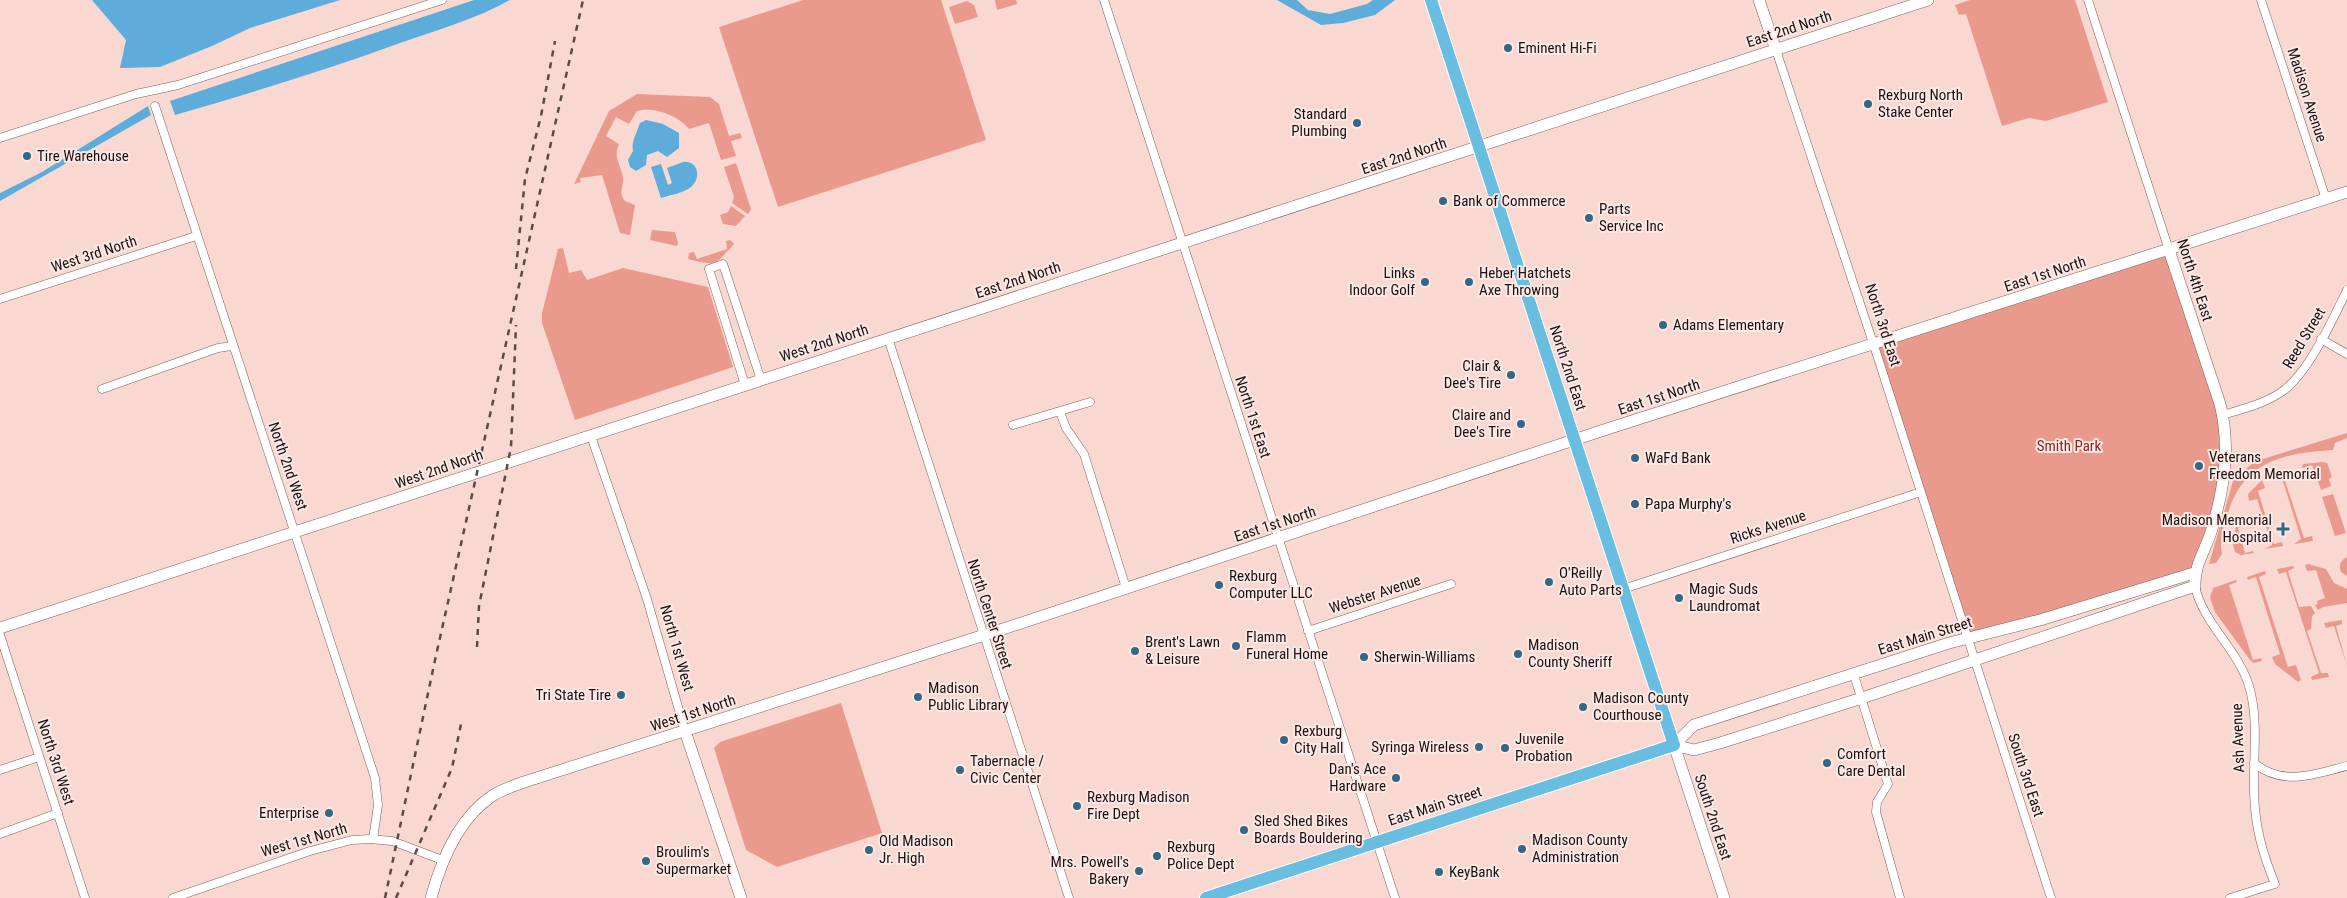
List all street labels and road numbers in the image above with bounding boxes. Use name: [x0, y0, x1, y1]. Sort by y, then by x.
street label: East 2nd North: [1744, 7, 1834, 51]
street label: Madison Avenue: [2283, 46, 2331, 144]
street label: East 2nd North: [1359, 134, 1449, 178]
street label: West 3rd North: [49, 232, 139, 276]
street label: North 4th East: [2173, 237, 2217, 323]
street label: East 1st North: [2002, 252, 2088, 296]
street label: East 2nd North: [973, 258, 1063, 302]
street label: North 3rd East: [1861, 282, 1905, 368]
street label: Reed Street: [2279, 304, 2329, 372]
street label: West 2nd North: [777, 320, 871, 366]
street label: North 2nd East: [1546, 323, 1590, 413]
street label: North 1st East: [1231, 374, 1275, 460]
street label: East 1st North: [1616, 375, 1702, 419]
street label: North 2nd West: [265, 420, 311, 512]
street label: West 2nd North: [393, 446, 485, 492]
street label: East 1st North: [1232, 502, 1318, 546]
street label: Ricks Avenue: [1728, 506, 1808, 548]
street label: North Center Street: [964, 557, 1016, 671]
street label: Webster Avenue: [1327, 571, 1423, 617]
street label: North 1st West: [656, 603, 698, 693]
street label: East Main Street: [1876, 613, 1974, 659]
street label: West 1st North: [648, 691, 738, 735]
street label: Ash Avenue: [2228, 703, 2248, 773]
street label: North 3rd West: [34, 717, 78, 807]
street label: South 3rd East: [2004, 731, 2048, 819]
street label: South 2nd East: [1691, 772, 1735, 862]
street label: East Main Street: [1386, 782, 1484, 830]
street label: West 1st North: [259, 819, 349, 861]

